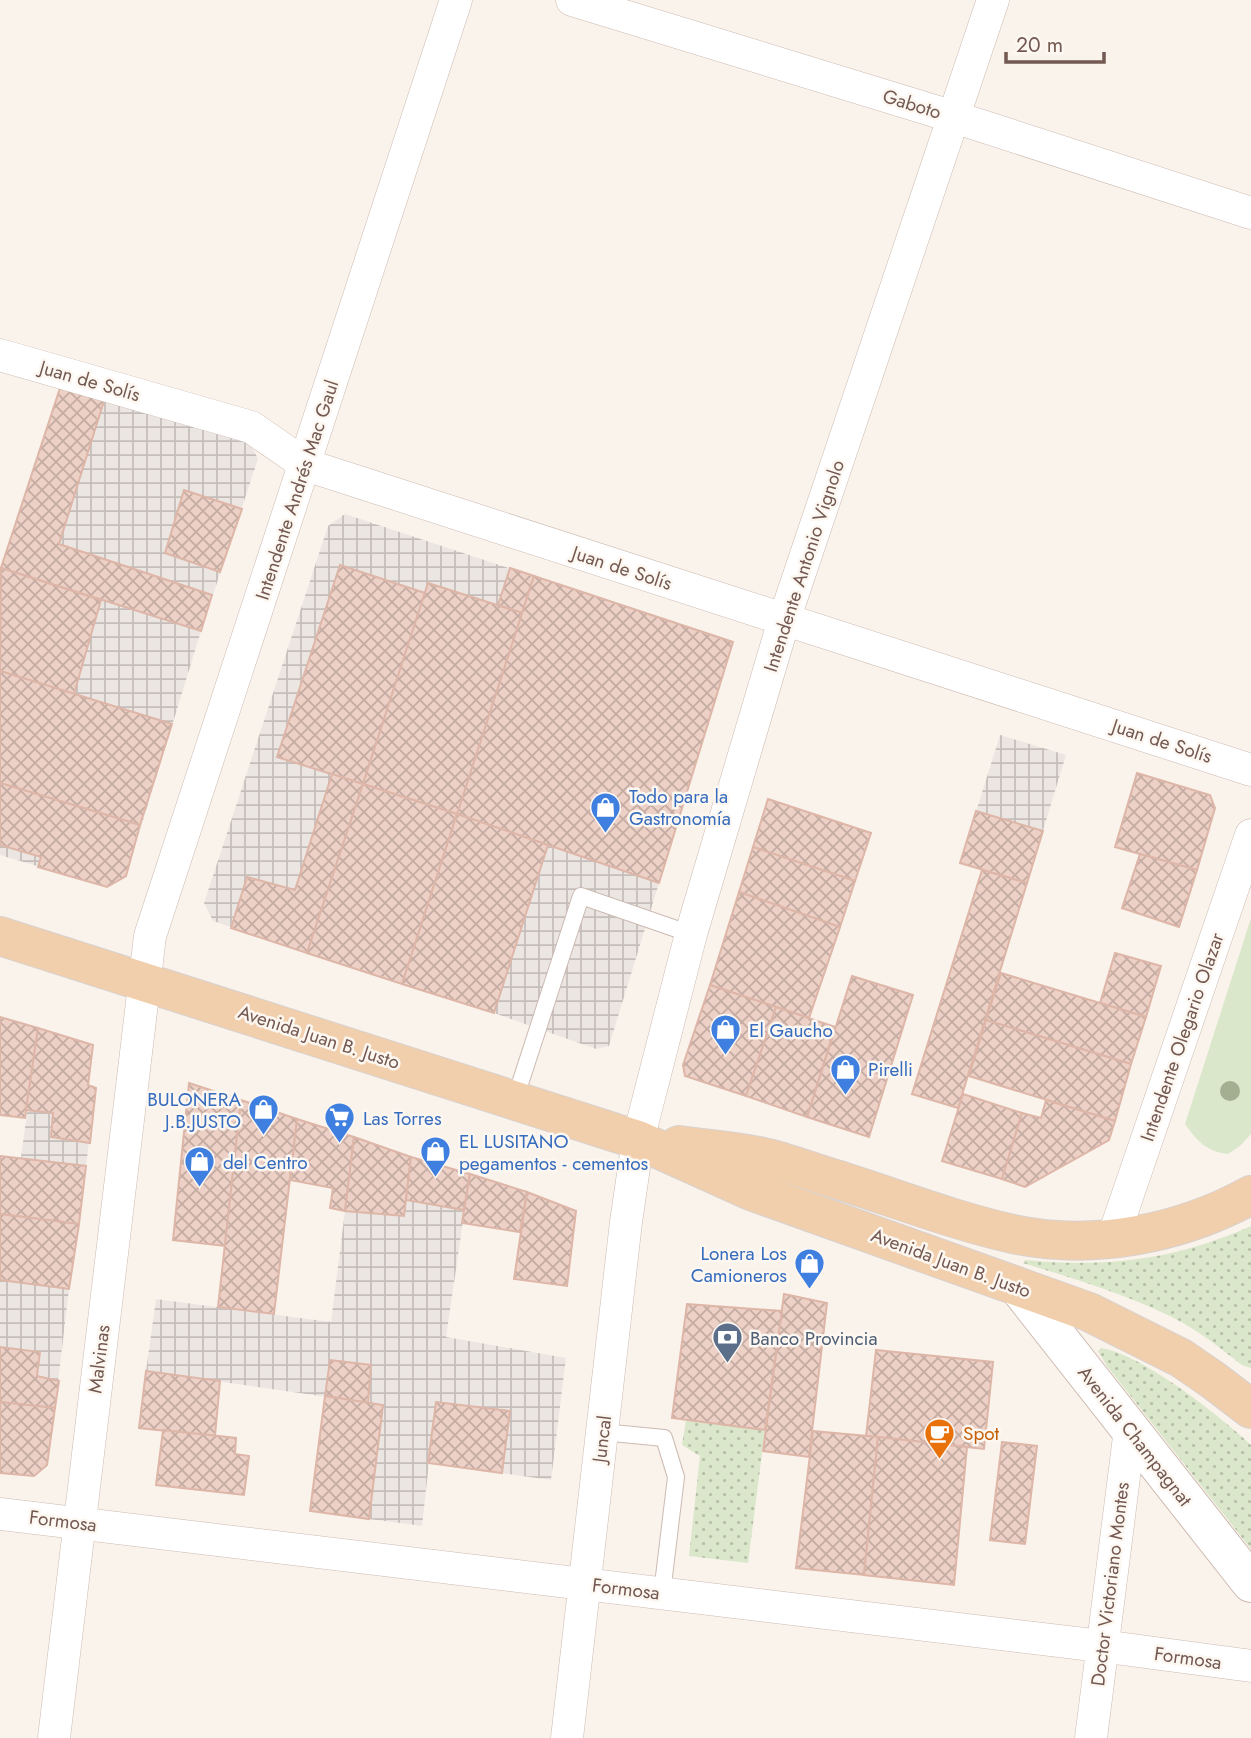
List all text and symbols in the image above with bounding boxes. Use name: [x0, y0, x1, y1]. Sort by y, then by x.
scale bar: [1006, 21, 1104, 65]
text: 20 m: [1016, 30, 1063, 60]
street label: Gaboto: [879, 82, 945, 126]
street label: Juan de Solís: [34, 353, 144, 408]
street label: Intendente Andrés Mac Gaul: [249, 377, 345, 603]
street label: Intendente Antonio Vignolo: [757, 457, 851, 675]
street label: Juan de Solís: [566, 538, 676, 597]
street label: Juan de Solís: [1106, 711, 1216, 770]
place label: Todo para la Gastronomía: [629, 783, 731, 832]
shop icon: Todo para la Gastronomía: [589, 790, 623, 834]
street label: Intendente Olegario Olazar: [1134, 929, 1231, 1145]
street label: Avenida Juan B. Justo: [235, 998, 403, 1076]
shop icon: El Gaucho: [709, 1013, 743, 1057]
place label: El Gaucho: [749, 1017, 833, 1044]
shop icon: Pirelli: [828, 1052, 862, 1096]
place label: Pirelli: [868, 1056, 913, 1083]
place label: BULONERA J.B.JUSTO: [147, 1086, 241, 1135]
shop icon: BULONERA J.B.JUSTO: [247, 1093, 281, 1137]
supermarket icon: Las Torres: [323, 1101, 357, 1145]
place label: Las Torres: [363, 1105, 442, 1132]
place label: EL LUSITANO pegamentos - cementos: [459, 1128, 649, 1177]
shop icon: EL LUSITANO pegamentos - cementos: [419, 1135, 453, 1179]
shop icon: del Centro: [183, 1145, 217, 1189]
place label: del Centro: [223, 1149, 308, 1176]
street label: Avenida Juan B. Justo: [867, 1222, 1035, 1304]
place label: Lonera Los Camioneros: [691, 1240, 787, 1289]
shop icon: Lonera Los Camioneros: [793, 1247, 827, 1291]
bank icon: Banco Provincia: [710, 1321, 744, 1365]
street label: Malvinas: [81, 1323, 117, 1395]
place label: Banco Provincia: [750, 1325, 878, 1352]
street label: Avenida Champagnat: [1072, 1360, 1199, 1512]
street label: Juncal: [585, 1414, 618, 1467]
cafe icon: Spot: [923, 1416, 957, 1460]
place label: Spot: [963, 1420, 1000, 1447]
street label: Doctor Victoriano Montes: [1084, 1480, 1136, 1688]
street label: Formosa: [28, 1503, 98, 1539]
street label: Formosa: [591, 1571, 661, 1607]
street label: Formosa: [1153, 1640, 1223, 1676]

